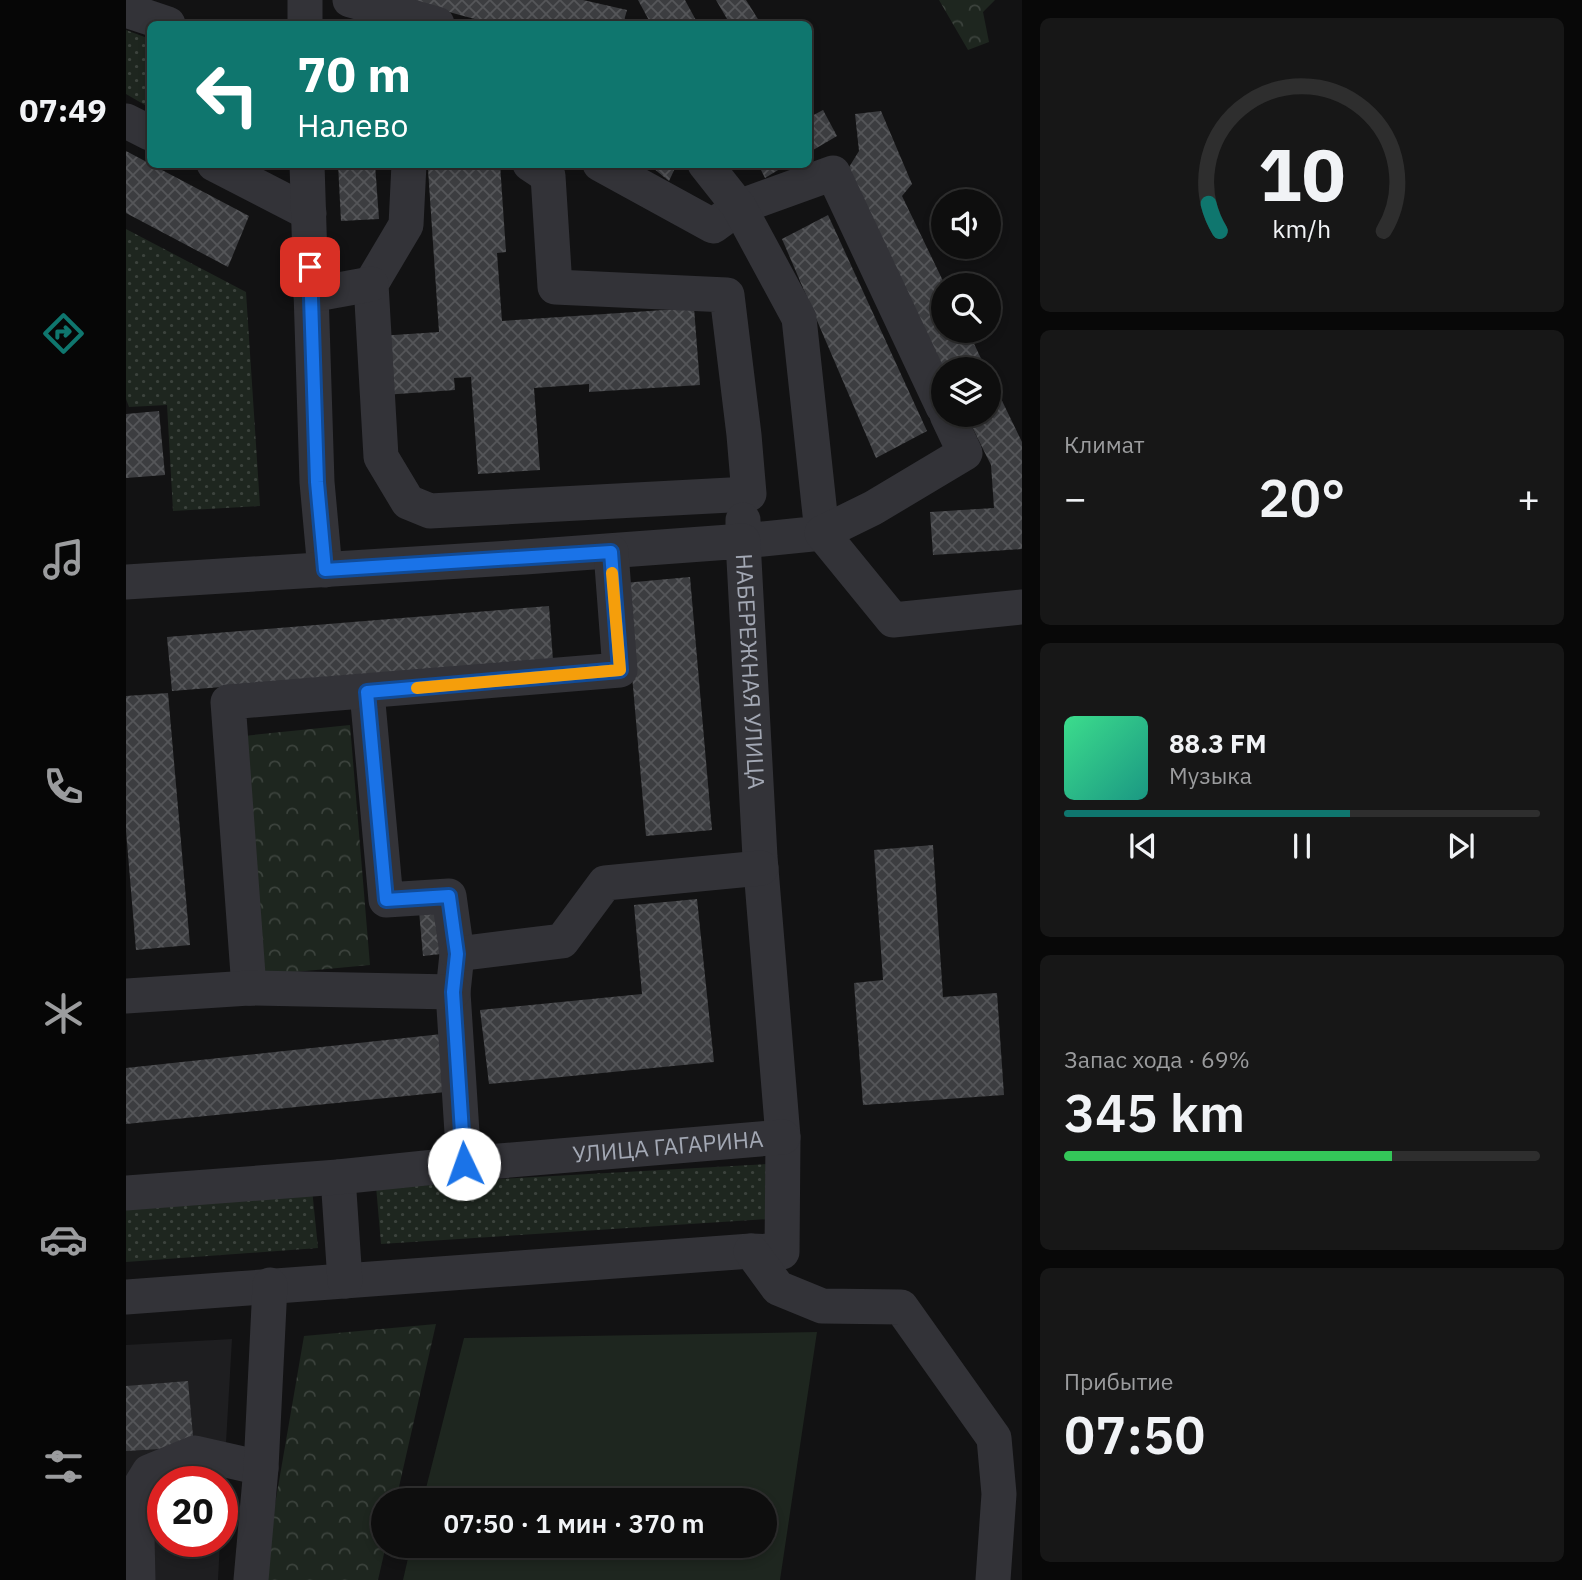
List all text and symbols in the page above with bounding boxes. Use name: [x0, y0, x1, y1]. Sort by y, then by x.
text: 70 m: [297, 42, 411, 105]
icon: left: [182, 49, 273, 140]
text: 07:49: [19, 89, 107, 131]
text: Налево: [297, 104, 408, 146]
text: 10: [1258, 127, 1346, 222]
map controls: [931, 189, 1001, 427]
button: sound: [931, 189, 1001, 259]
text: km/h: [1273, 212, 1331, 245]
pin: [280, 237, 340, 297]
icon: arrive: [291, 248, 329, 286]
button: search: [931, 273, 1001, 343]
icon: directions: [39, 309, 88, 358]
button: layers: [931, 357, 1001, 427]
text: Климат: [1064, 429, 1145, 459]
text: 20°: [1259, 464, 1345, 531]
text: −: [1064, 473, 1087, 522]
text: +: [1517, 473, 1540, 522]
icon: music: [39, 535, 88, 584]
street label: НАБЕРЕЖНАЯ УЛИЦА: [730, 553, 772, 790]
text: 88.3 FM: [1169, 726, 1267, 760]
text: Музыка: [1169, 760, 1252, 790]
icon: phone: [39, 762, 88, 811]
icon: previous: [1124, 827, 1162, 865]
icon: pause: [1283, 827, 1321, 865]
icon: next: [1442, 827, 1480, 865]
icon: climate: [39, 989, 88, 1038]
text: Запас хода · 69%: [1064, 1044, 1250, 1074]
text: 345 km: [1064, 1079, 1245, 1146]
street label: УЛИЦА ГАГАРИНА: [571, 1123, 765, 1169]
position arrow: [427, 1127, 501, 1201]
icon: car: [39, 1215, 88, 1264]
text: Прибытие: [1064, 1366, 1173, 1396]
text: 07:50: [1064, 1401, 1205, 1468]
icon: filters: [39, 1442, 88, 1491]
speed limit sign: 20: [147, 1466, 238, 1557]
text: 07:50 · 1 мин · 370 m: [443, 1506, 705, 1540]

